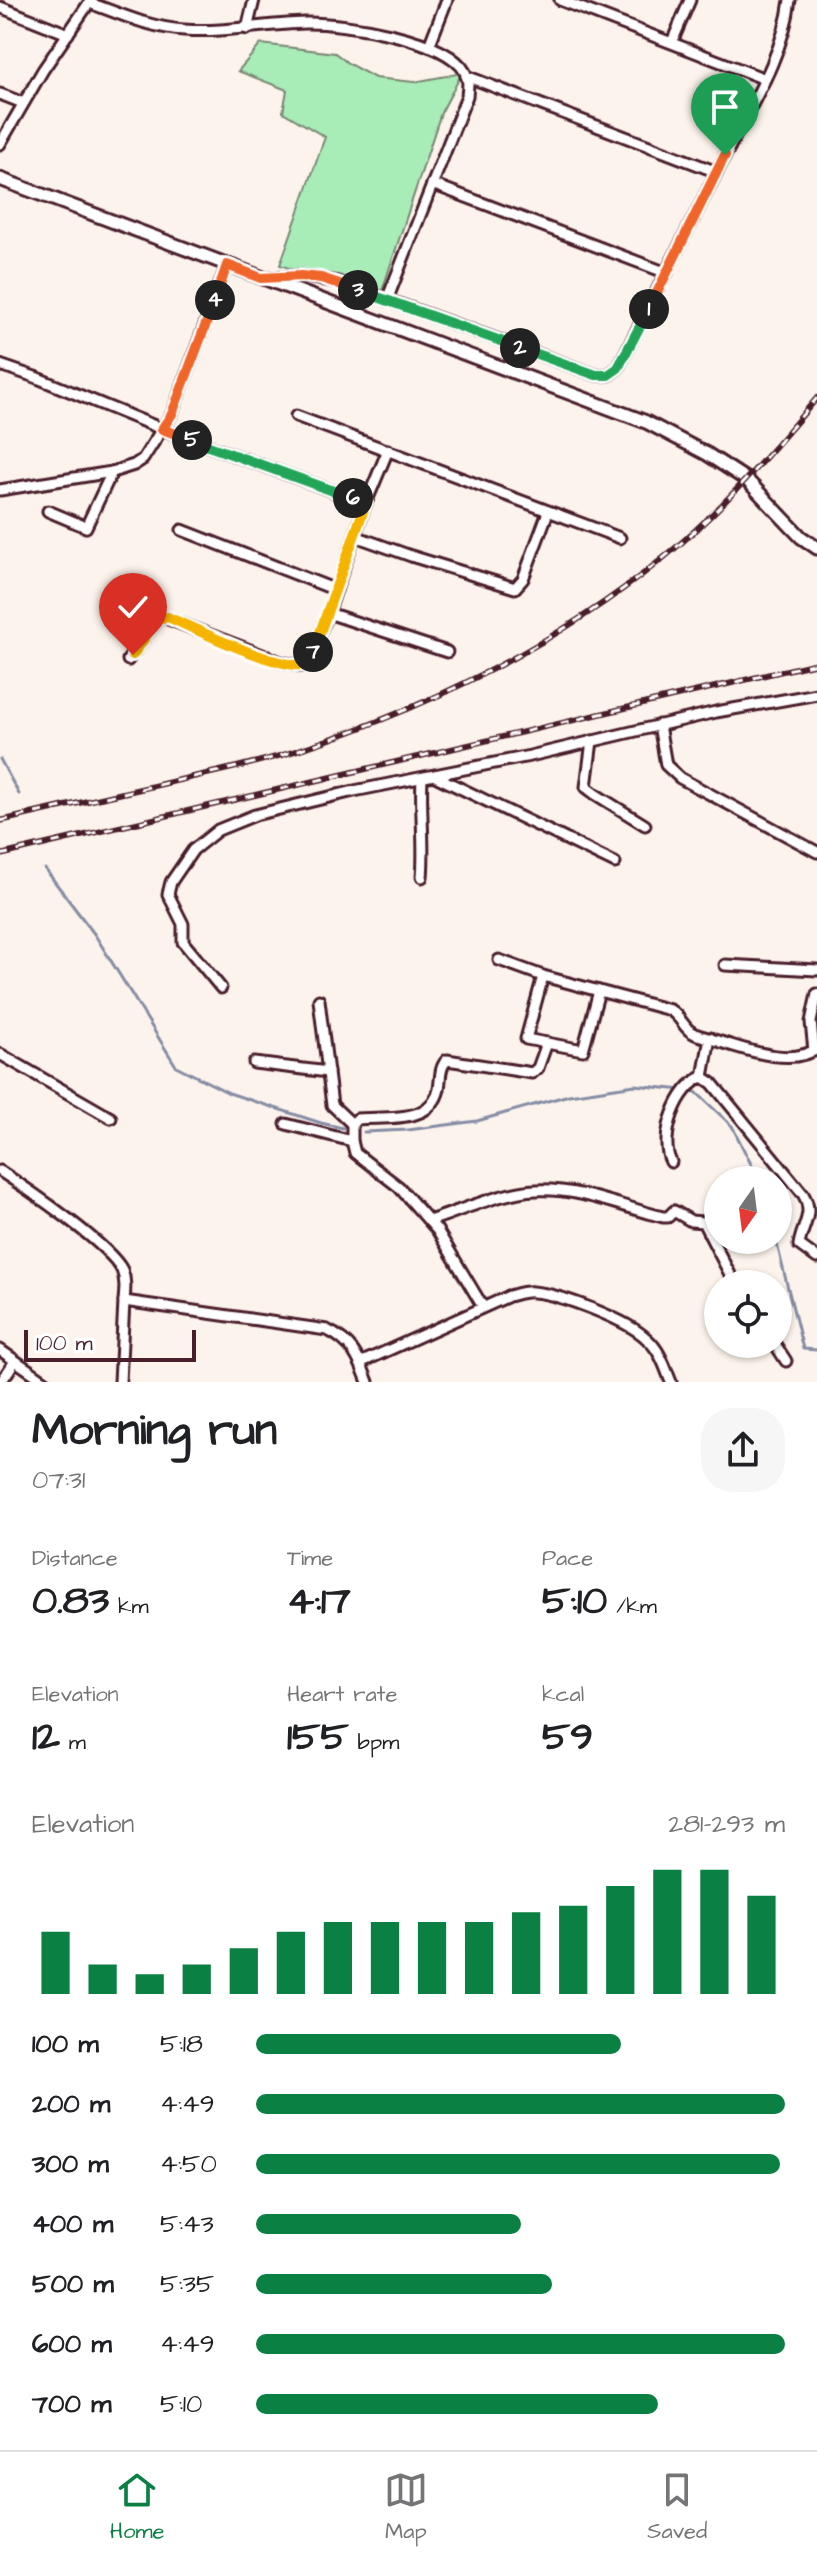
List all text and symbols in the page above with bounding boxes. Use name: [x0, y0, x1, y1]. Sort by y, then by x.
pin: [691, 73, 759, 155]
icon: arrive: [703, 85, 747, 129]
pin: 3: [338, 270, 378, 310]
text: 3: [352, 274, 364, 305]
pin: 4: [195, 280, 235, 320]
text: 4: [208, 284, 222, 315]
pin: 1: [629, 289, 669, 329]
text: 1: [648, 293, 650, 324]
pin: 2: [500, 328, 540, 368]
text: 2: [514, 332, 526, 363]
pin: 5: [172, 420, 212, 460]
text: 5: [184, 424, 200, 455]
pin: 6: [333, 478, 373, 518]
text: 6: [346, 482, 360, 513]
pin: [99, 573, 167, 655]
icon: check: [111, 585, 155, 629]
pin: 7: [293, 632, 333, 672]
text: 7: [306, 636, 320, 667]
north arrow: [704, 1166, 792, 1254]
map controls: [704, 1166, 792, 1358]
button: locate: [704, 1270, 792, 1358]
scale bar: [24, 1326, 196, 1362]
text: 100 m: [36, 1328, 93, 1359]
text: Morning run: [32, 1401, 277, 1462]
button: share: [701, 1408, 785, 1492]
text: 07:31: [32, 1462, 85, 1498]
text: Distance: [32, 1543, 118, 1574]
text: Time: [287, 1543, 333, 1574]
text: Pace: [542, 1543, 593, 1574]
text: 0.83: [32, 1574, 109, 1629]
text: 4:17: [287, 1574, 351, 1629]
text: 5:10: [542, 1574, 607, 1629]
text: km: [109, 1591, 149, 1622]
text: /km: [607, 1591, 657, 1622]
text: Elevation: [32, 1679, 119, 1710]
text: Heart rate: [287, 1679, 397, 1710]
text: kcal: [542, 1679, 584, 1710]
text: 12: [32, 1710, 60, 1765]
text: 155: [287, 1710, 349, 1765]
text: 59: [542, 1710, 593, 1765]
text: m: [60, 1727, 86, 1758]
text: bpm: [349, 1727, 399, 1758]
text: Elevation: [32, 1806, 134, 1842]
text: 281–293 m: [668, 1806, 785, 1842]
text: 100 m: [32, 2026, 99, 2062]
text: 5:18: [160, 2026, 203, 2062]
text: 200 m: [32, 2086, 110, 2122]
text: 4:49: [160, 2086, 215, 2122]
text: 300 m: [32, 2146, 109, 2182]
text: 4:50: [160, 2146, 217, 2182]
text: 400 m: [32, 2206, 113, 2242]
text: 5:43: [160, 2206, 214, 2242]
text: 500 m: [32, 2266, 114, 2302]
text: 5:35: [160, 2266, 214, 2302]
text: 600 m: [32, 2326, 112, 2362]
text: 4:49: [160, 2326, 215, 2362]
text: 700 m: [32, 2386, 111, 2422]
text: 5:10: [160, 2386, 202, 2422]
tab: Home: [110, 2468, 164, 2547]
tab: Map: [384, 2468, 428, 2547]
tab: Saved: [647, 2468, 707, 2547]

